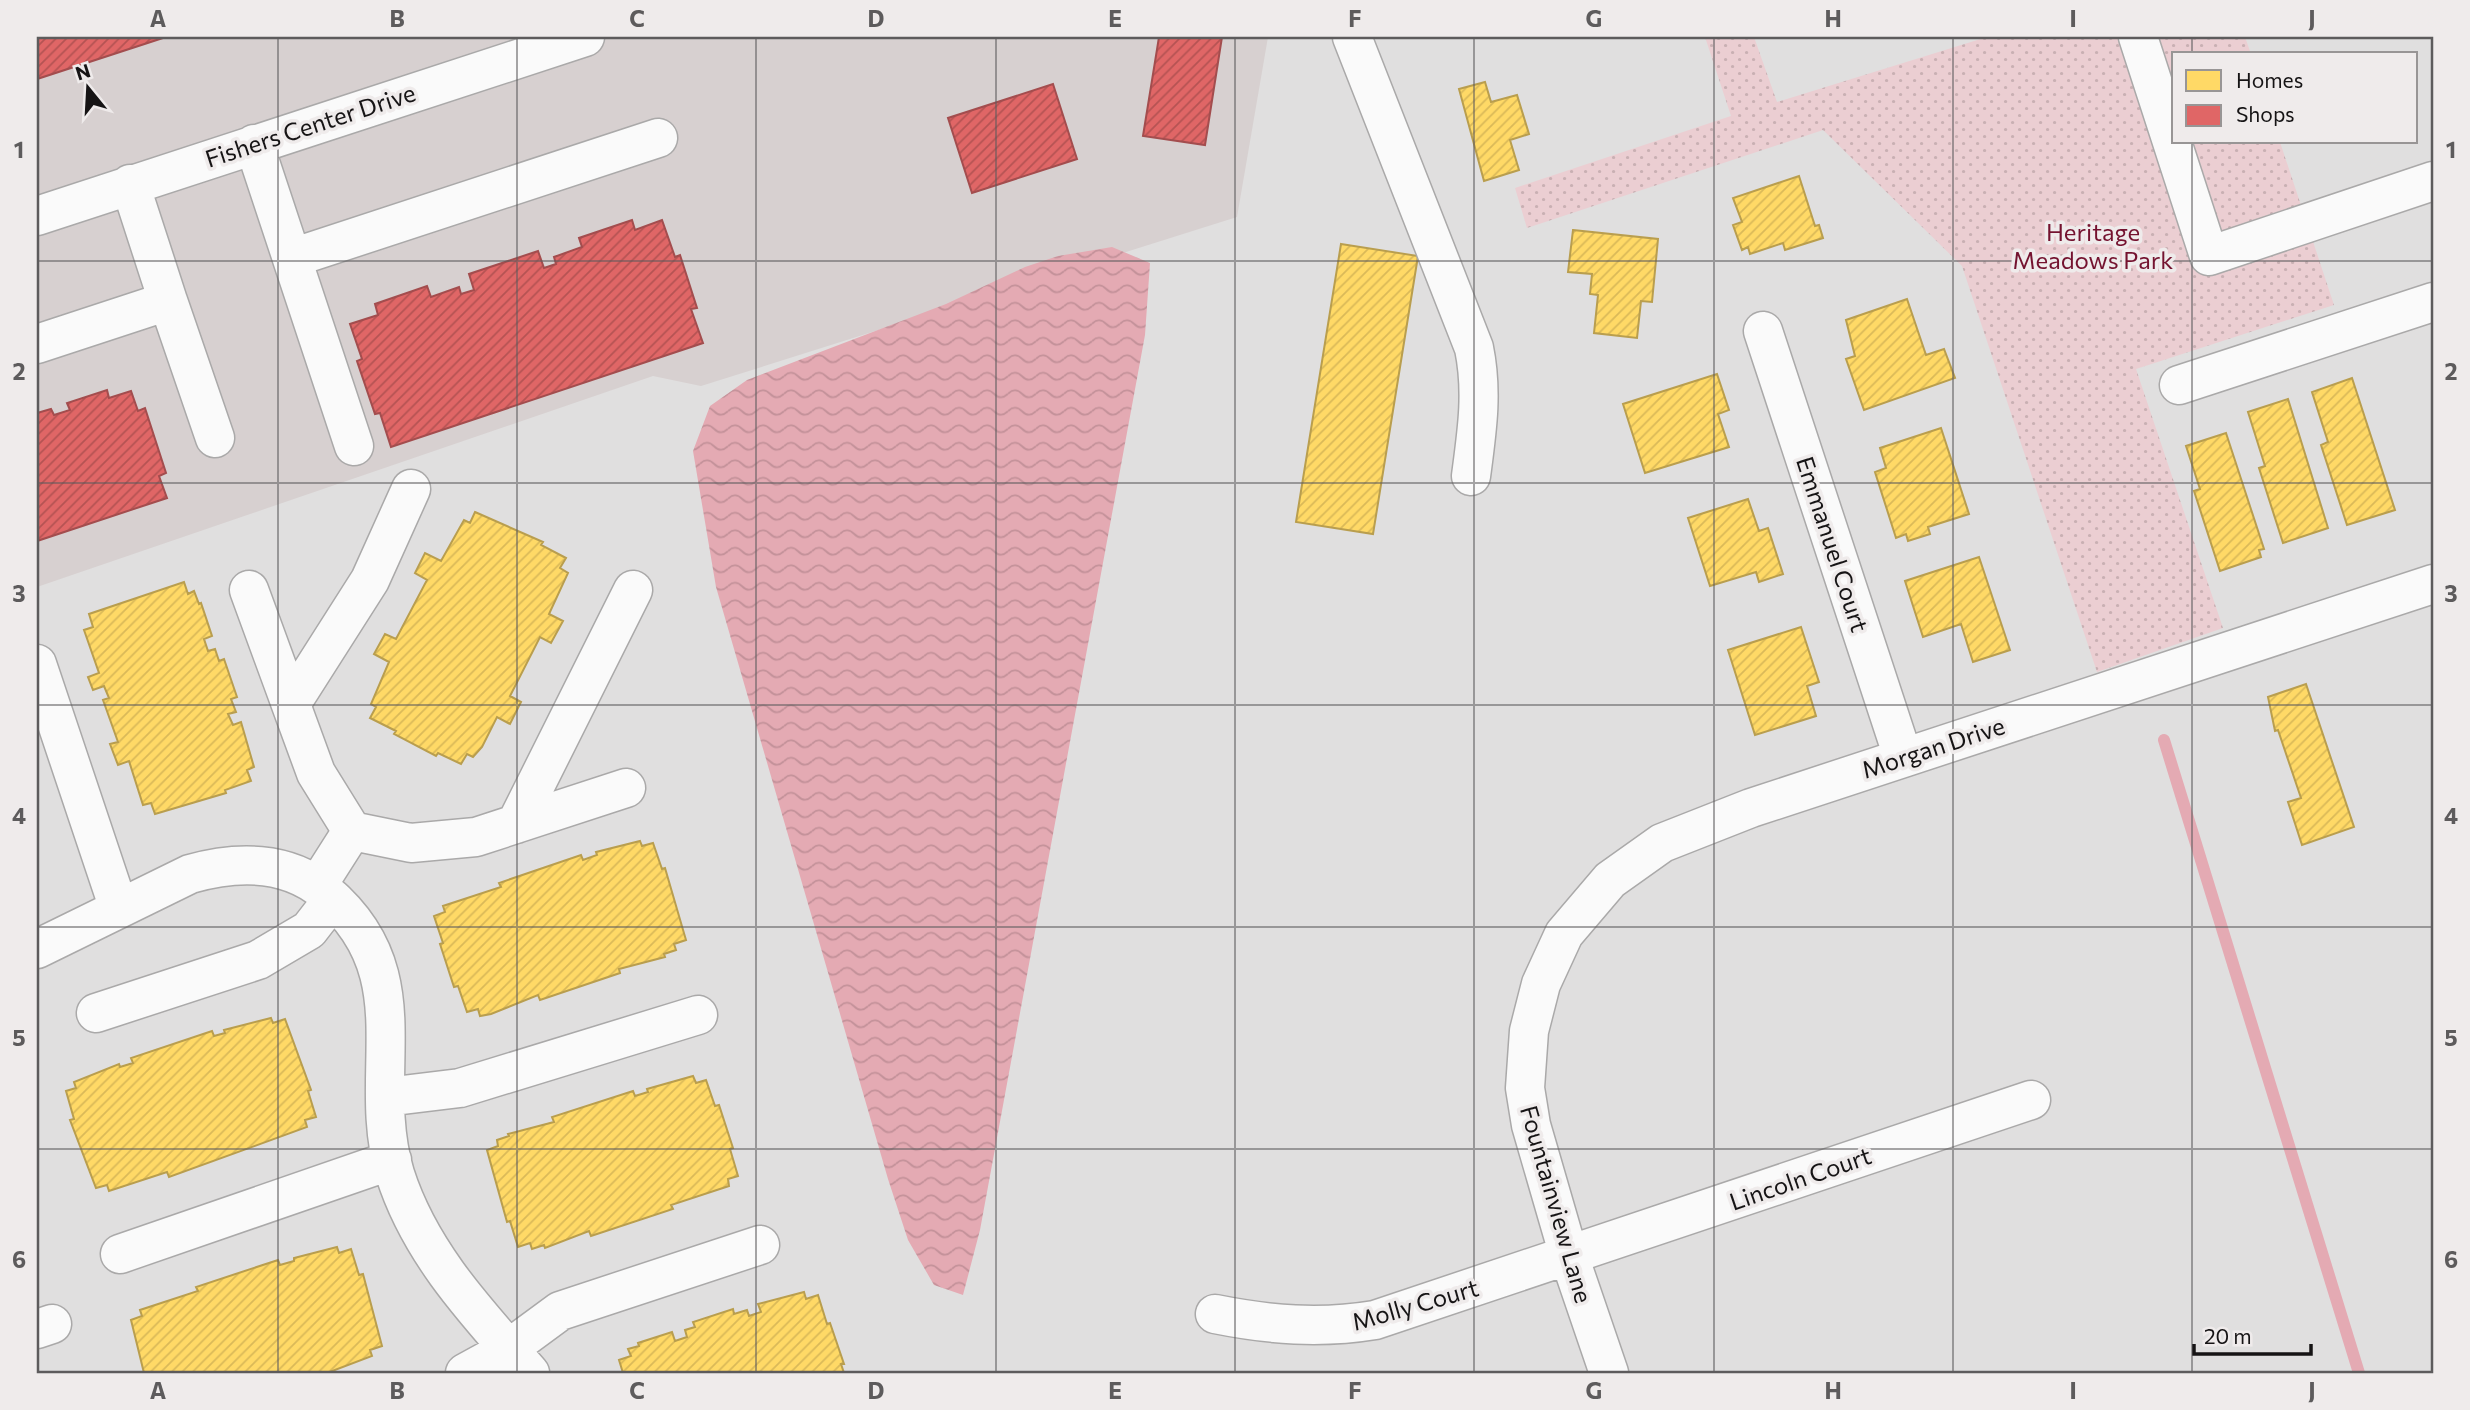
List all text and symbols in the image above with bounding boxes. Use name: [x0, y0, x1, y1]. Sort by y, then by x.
text: A: [150, 4, 167, 32]
text: B: [389, 4, 405, 32]
text: C: [629, 4, 645, 32]
text: D: [868, 4, 885, 32]
text: E: [1108, 4, 1122, 32]
text: F: [1348, 4, 1362, 32]
text: G: [1586, 4, 1602, 32]
text: H: [1824, 4, 1842, 32]
text: I: [2069, 4, 2077, 32]
text: J: [2308, 4, 2316, 32]
north arrow: [52, 52, 122, 122]
legend: [2172, 52, 2418, 144]
text: N: [72, 58, 93, 84]
text: Homes: [2236, 67, 2303, 92]
street label: Fishers Center Drive: [201, 77, 419, 173]
text: Shops: [2236, 101, 2295, 126]
text: 1: [14, 135, 24, 163]
text: 1: [2446, 135, 2456, 163]
park label: Heritage Meadows Park: [2013, 217, 2173, 274]
text: 2: [12, 357, 26, 385]
text: 2: [2444, 357, 2458, 385]
street label: Emmanuel Court: [1791, 453, 1875, 636]
text: 3: [12, 579, 26, 607]
text: 3: [2444, 579, 2458, 607]
street label: Morgan Drive: [1858, 710, 2008, 784]
text: 4: [12, 801, 26, 829]
text: 4: [2444, 801, 2458, 829]
text: 5: [12, 1023, 26, 1051]
text: 5: [2444, 1023, 2458, 1051]
street label: Fountainview Lane: [1515, 1102, 1599, 1306]
street label: Lincoln Court: [1725, 1140, 1875, 1216]
text: 6: [12, 1245, 26, 1273]
text: 6: [2444, 1245, 2458, 1273]
street label: Molly Court: [1348, 1272, 1482, 1336]
scale bar: [2194, 1312, 2311, 1356]
text: 20 m: [2204, 1323, 2252, 1348]
text: A: [150, 1376, 167, 1404]
text: B: [389, 1376, 405, 1404]
text: C: [629, 1376, 645, 1404]
text: D: [868, 1376, 885, 1404]
text: E: [1108, 1376, 1122, 1404]
text: F: [1348, 1376, 1362, 1404]
text: G: [1586, 1376, 1602, 1404]
text: H: [1824, 1376, 1842, 1404]
text: I: [2069, 1376, 2077, 1404]
text: J: [2308, 1376, 2316, 1404]

